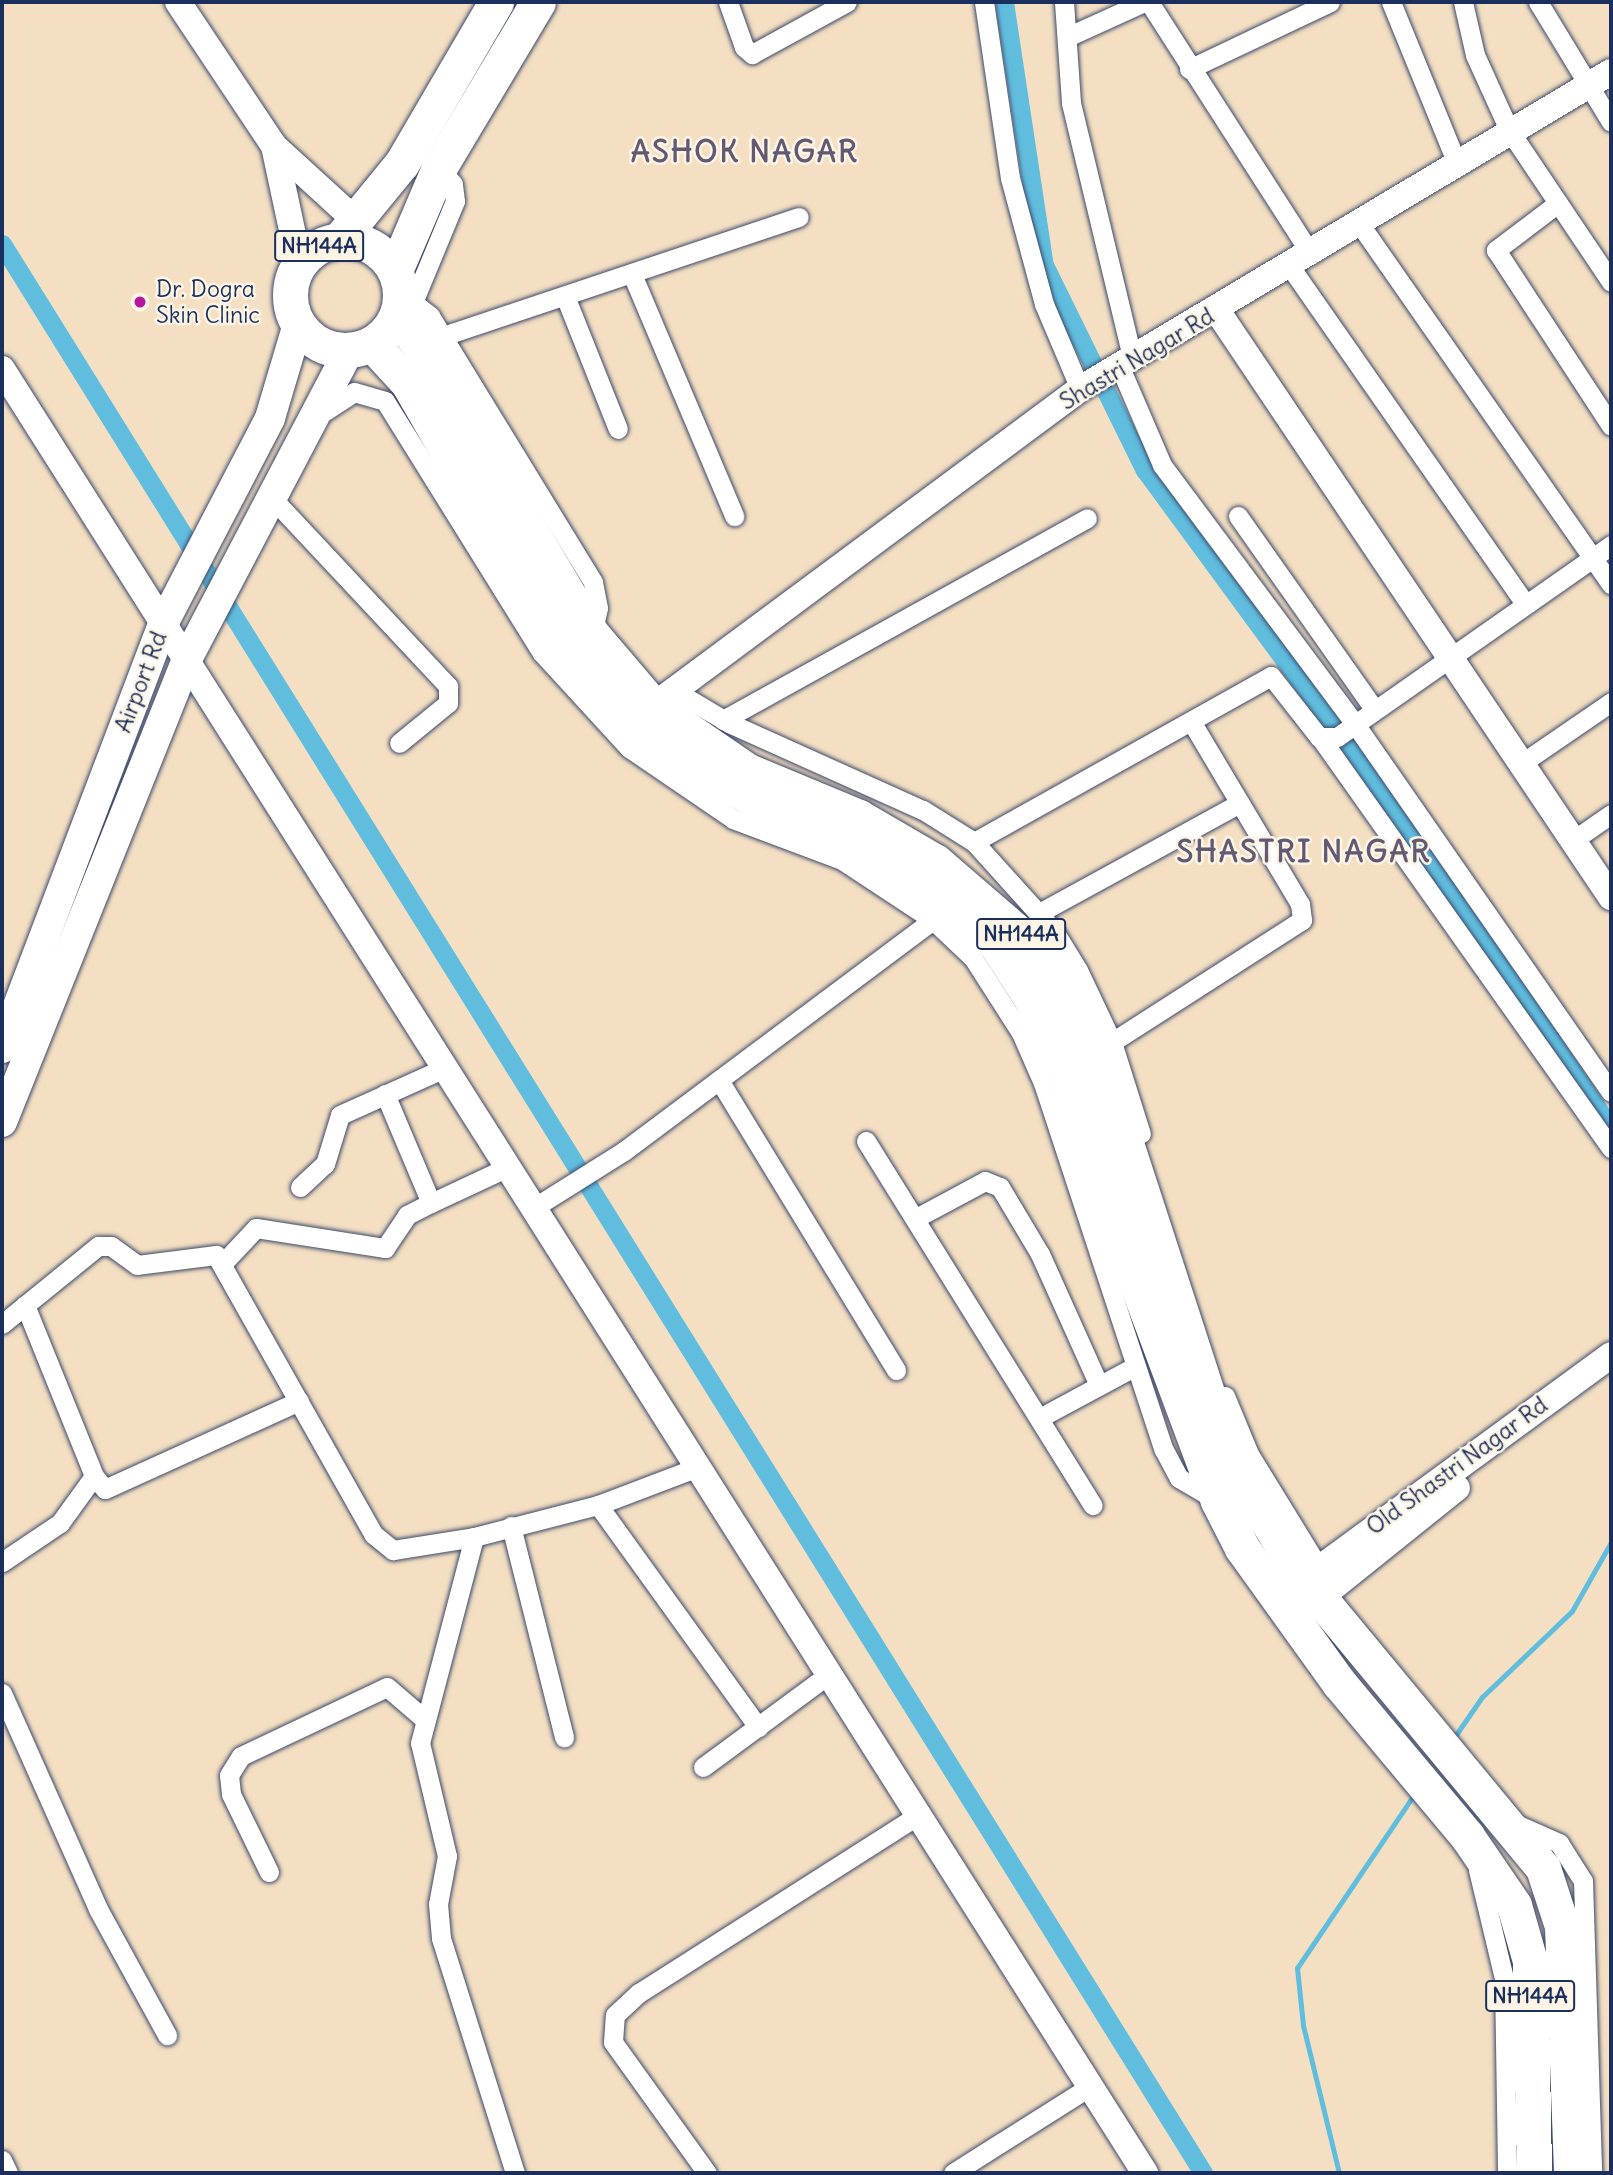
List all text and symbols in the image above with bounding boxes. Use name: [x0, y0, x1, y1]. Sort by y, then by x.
district label: ASHOK NAGAR: [632, 133, 858, 169]
road number: NH144A: [274, 229, 364, 264]
place label: Dr. Dogra Skin Clinic: [156, 275, 260, 329]
marker: Dr. Dogra Skin Clinic: [130, 292, 150, 312]
street label: Shastri Nagar Rd: [1055, 302, 1219, 416]
street label: Airport Rd: [109, 628, 173, 736]
district label: SHASTRI NAGAR: [1178, 833, 1430, 869]
road number: NH144A: [976, 916, 1066, 951]
street label: Old Shastri Nagar Rd: [1361, 1391, 1553, 1541]
road number: NH144A: [1484, 1979, 1576, 2014]

